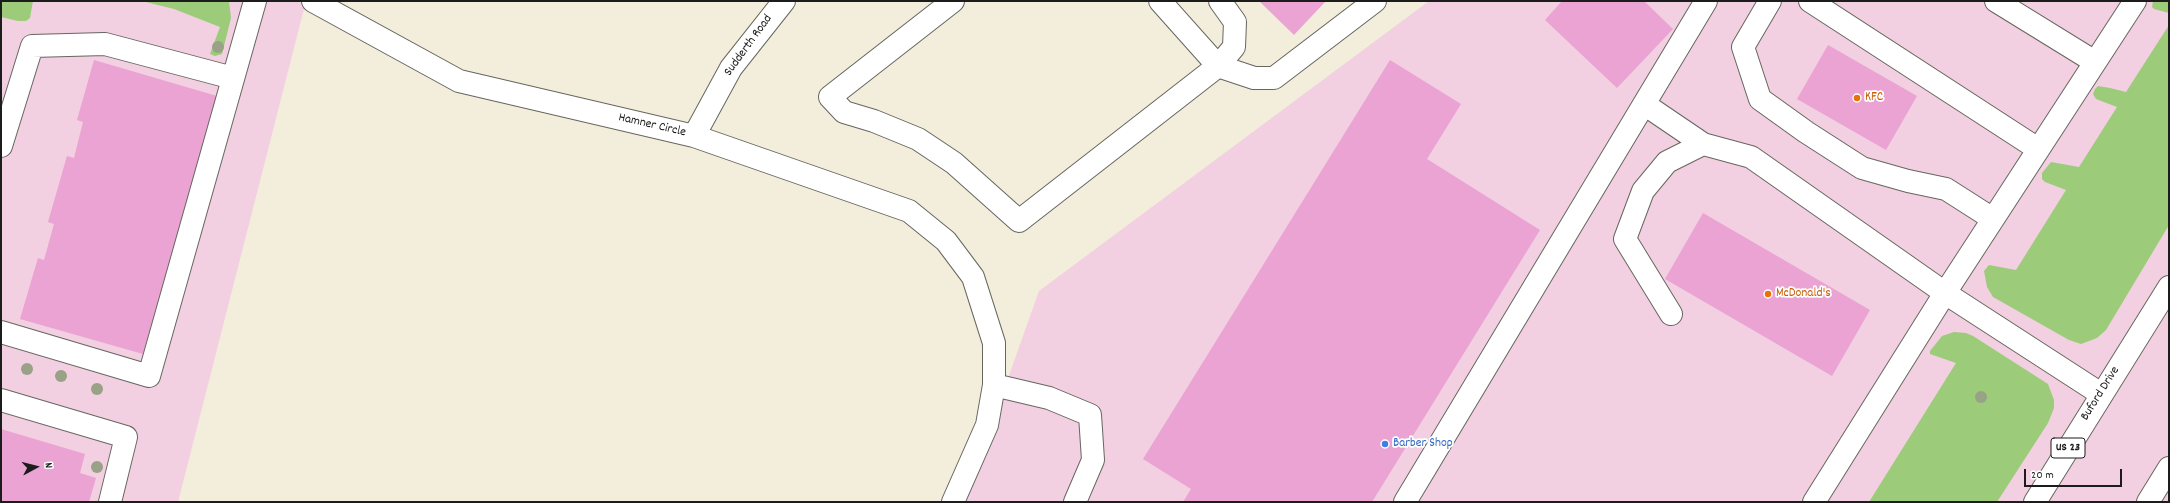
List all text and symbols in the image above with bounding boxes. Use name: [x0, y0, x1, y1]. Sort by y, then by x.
street label: Sudderth Road: [721, 12, 777, 80]
place label: KFC: [1865, 90, 1883, 106]
marker: KFC: [1852, 93, 1862, 103]
street label: Hamner Circle: [617, 111, 687, 141]
place label: McDonald's: [1776, 286, 1831, 302]
marker: McDonald's: [1763, 289, 1773, 299]
street label: Buford Drive: [2078, 364, 2124, 424]
place label: Barber Shop: [1393, 436, 1453, 452]
road number: US 23: [2051, 438, 2085, 458]
marker: Barber Shop: [1380, 439, 1390, 449]
north arrow: [16, 447, 56, 487]
scale bar: [2026, 461, 2124, 487]
text: N: [40, 462, 56, 469]
text: 20 m: [2031, 467, 2054, 484]

